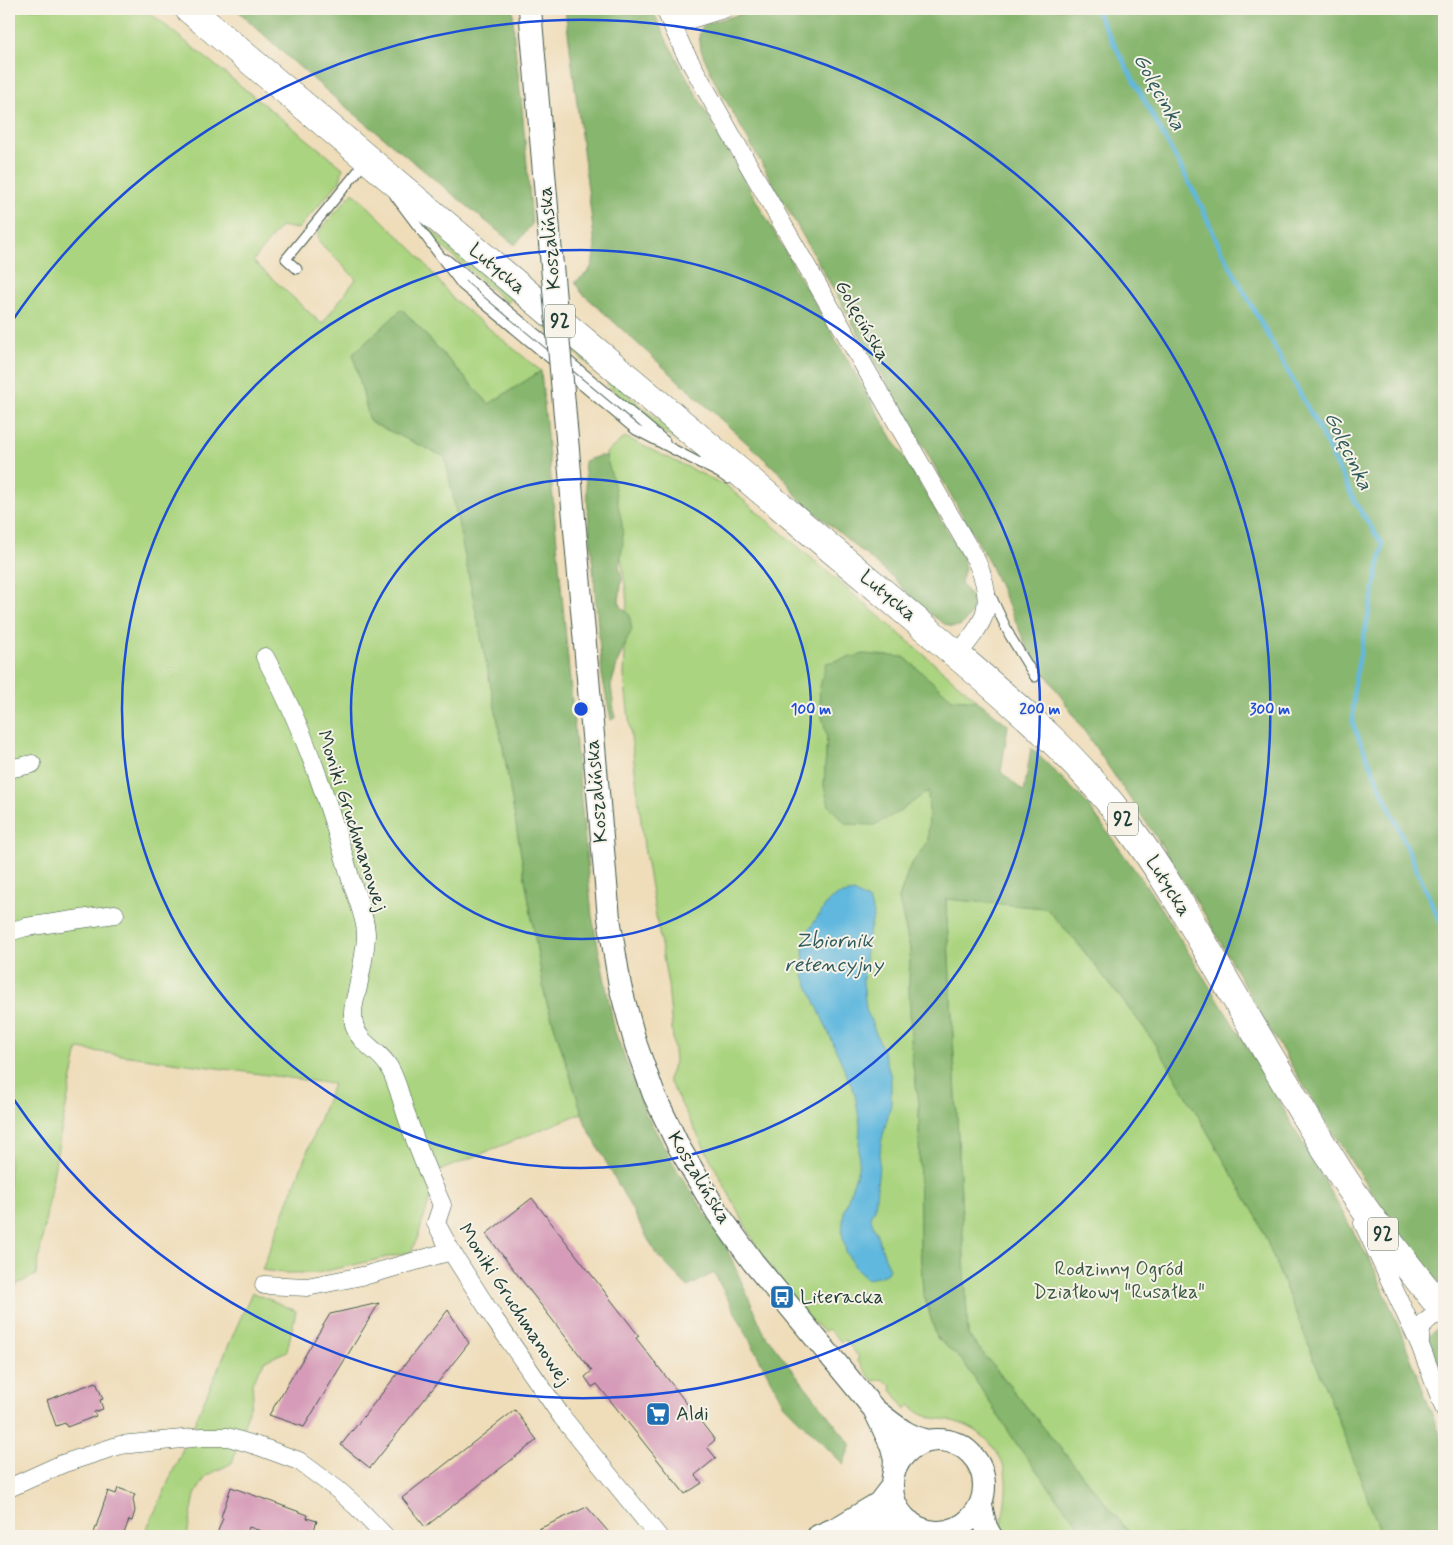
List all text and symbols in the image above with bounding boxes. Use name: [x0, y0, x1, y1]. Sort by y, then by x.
water label: Golęcinka: [1126, 48, 1192, 136]
street label: Koszalińska: [532, 185, 568, 291]
street label: Lutycka: [463, 237, 531, 301]
street label: Golęcińska: [828, 275, 896, 367]
road number: 92: [545, 304, 575, 338]
water label: Golęcinka: [1317, 407, 1379, 495]
street label: Lutycka: [854, 564, 922, 628]
centre of rings: [572, 700, 590, 718]
text: 100 m: [791, 700, 831, 720]
text: 200 m: [1020, 700, 1061, 720]
text: 300 m: [1250, 700, 1290, 720]
street label: Moniki Gruchmanowej: [310, 727, 394, 915]
street label: Koszalińska: [579, 738, 615, 844]
road number: 92: [1108, 802, 1138, 836]
street label: Lutycka: [1139, 850, 1197, 922]
water label: Zbiornik retencyjny: [785, 927, 884, 979]
street label: Koszalińska: [661, 1127, 737, 1229]
street label: Moniki Gruchmanowej: [451, 1218, 577, 1392]
road number: 92: [1368, 1218, 1398, 1250]
park label: Rodzinny Ogród Działkowy "Rusałka": [1033, 1256, 1205, 1306]
bus stop icon: Literacka: [769, 1284, 795, 1310]
place label: Literacka: [800, 1284, 884, 1311]
supermarket icon: Aldi: [645, 1401, 671, 1427]
place label: Aldi: [676, 1401, 709, 1428]

